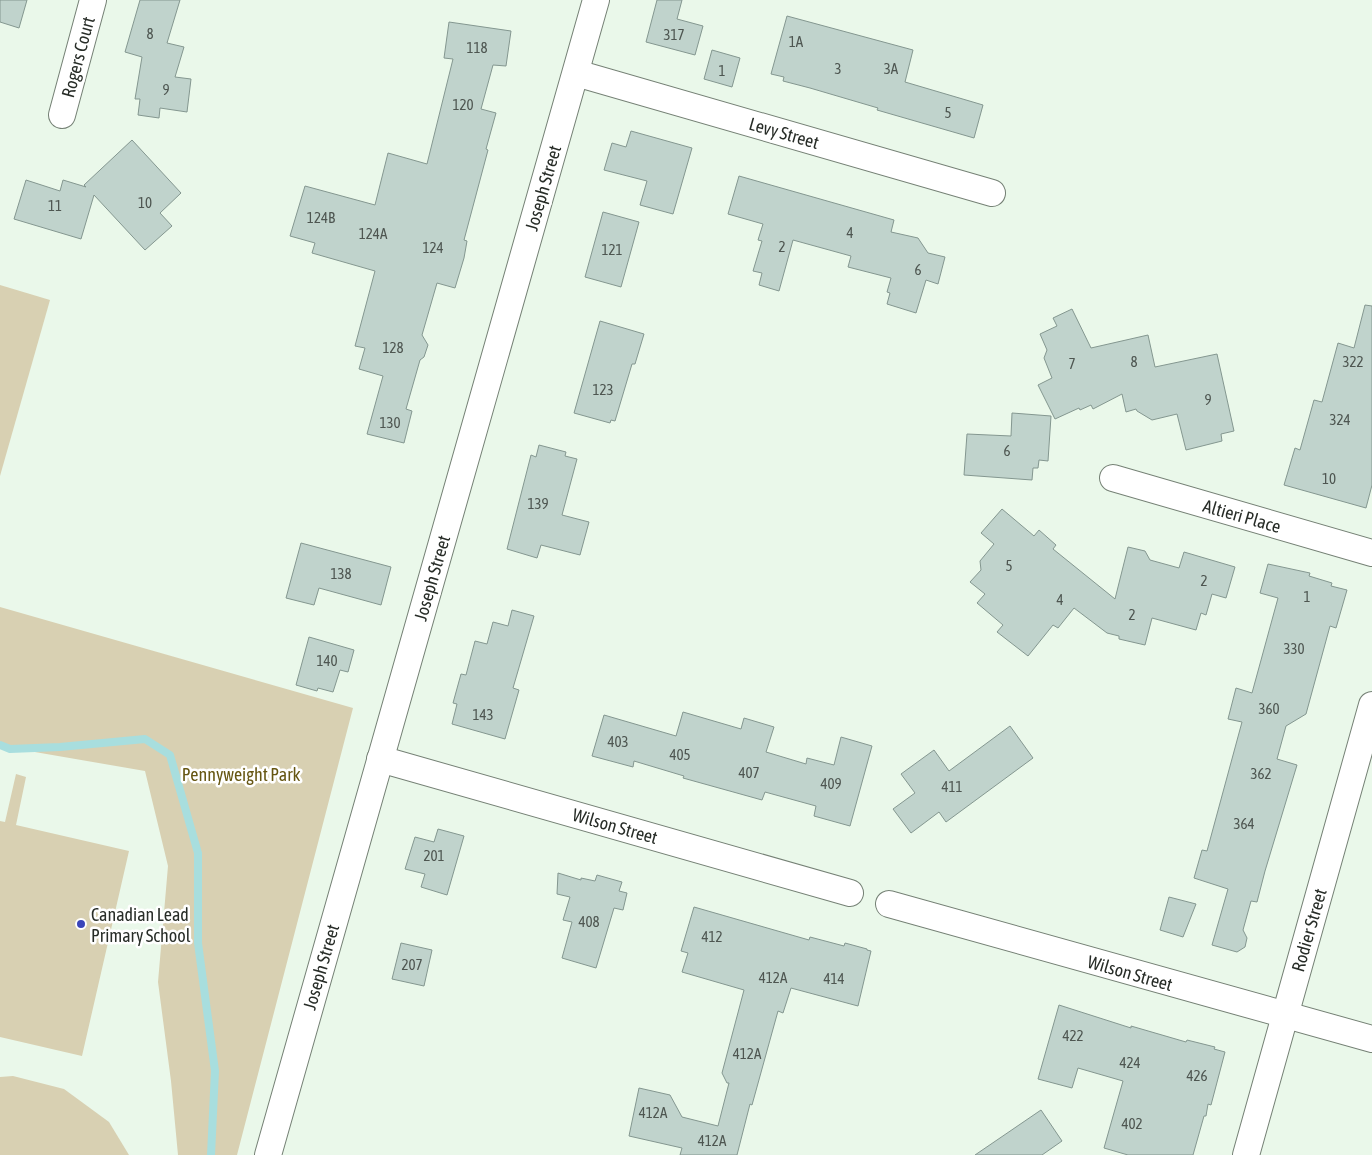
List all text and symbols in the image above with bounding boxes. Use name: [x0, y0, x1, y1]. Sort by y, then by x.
street label: Rogers Court: [57, 14, 99, 100]
house number: 8: [146, 25, 154, 42]
house number: 317: [663, 26, 685, 43]
house number: 1A: [789, 33, 804, 50]
house number: 118: [466, 39, 488, 56]
house number: 3: [834, 60, 842, 77]
house number: 3A: [884, 60, 899, 77]
house number: 1: [718, 62, 726, 79]
house number: 9: [162, 81, 170, 98]
house number: 120: [452, 96, 474, 113]
house number: 5: [944, 104, 952, 121]
street label: Levy Street: [747, 113, 821, 153]
street label: Joseph Street: [521, 143, 565, 233]
house number: 10: [138, 194, 152, 211]
house number: 11: [48, 197, 62, 214]
house number: 124B: [307, 209, 335, 226]
house number: 4: [846, 224, 854, 241]
house number: 124A: [359, 225, 388, 242]
house number: 2: [778, 238, 786, 255]
house number: 124: [422, 239, 444, 256]
house number: 121: [601, 241, 623, 258]
house number: 6: [914, 261, 922, 278]
house number: 128: [382, 339, 404, 356]
house number: 8: [1130, 353, 1138, 370]
house number: 322: [1342, 353, 1364, 370]
house number: 7: [1068, 355, 1076, 372]
house number: 123: [592, 381, 614, 398]
house number: 9: [1204, 391, 1212, 408]
house number: 324: [1329, 411, 1351, 428]
house number: 130: [379, 414, 401, 431]
house number: 6: [1003, 442, 1011, 459]
house number: 10: [1322, 470, 1336, 487]
house number: 139: [527, 495, 549, 512]
street label: Altieri Place: [1201, 495, 1283, 537]
street label: Joseph Street: [410, 533, 454, 623]
house number: 5: [1005, 557, 1013, 574]
house number: 138: [330, 565, 352, 582]
house number: 2: [1200, 572, 1208, 589]
house number: 1: [1303, 588, 1311, 605]
house number: 4: [1056, 591, 1064, 608]
house number: 2: [1128, 606, 1136, 623]
house number: 330: [1283, 640, 1305, 657]
house number: 140: [316, 652, 338, 669]
house number: 360: [1258, 700, 1280, 717]
house number: 143: [472, 706, 494, 723]
house number: 403: [607, 733, 629, 750]
house number: 405: [669, 746, 691, 763]
park label: Pennyweight Park: [182, 764, 300, 785]
house number: 407: [738, 764, 760, 781]
house number: 362: [1250, 765, 1272, 782]
house number: 409: [820, 775, 842, 792]
house number: 411: [941, 778, 963, 795]
street label: Wilson Street: [570, 804, 660, 848]
house number: 364: [1233, 815, 1255, 832]
house number: 201: [423, 847, 445, 864]
street label: Rodier Street: [1287, 886, 1331, 974]
place label: Canadian Lead Primary School: [91, 904, 191, 946]
house number: 408: [578, 913, 600, 930]
marker: Canadian Lead Primary School: [75, 918, 87, 930]
street label: Joseph Street: [299, 922, 343, 1012]
house number: 412: [701, 928, 723, 945]
street label: Wilson Street: [1085, 951, 1175, 995]
house number: 207: [401, 956, 423, 973]
house number: 412A: [759, 969, 788, 986]
house number: 414: [823, 970, 845, 987]
house number: 422: [1062, 1027, 1084, 1044]
house number: 412A: [733, 1045, 762, 1062]
house number: 424: [1119, 1054, 1141, 1071]
house number: 426: [1186, 1067, 1208, 1084]
house number: 412A: [639, 1104, 668, 1121]
house number: 402: [1121, 1115, 1143, 1132]
house number: 412A: [698, 1132, 727, 1149]

